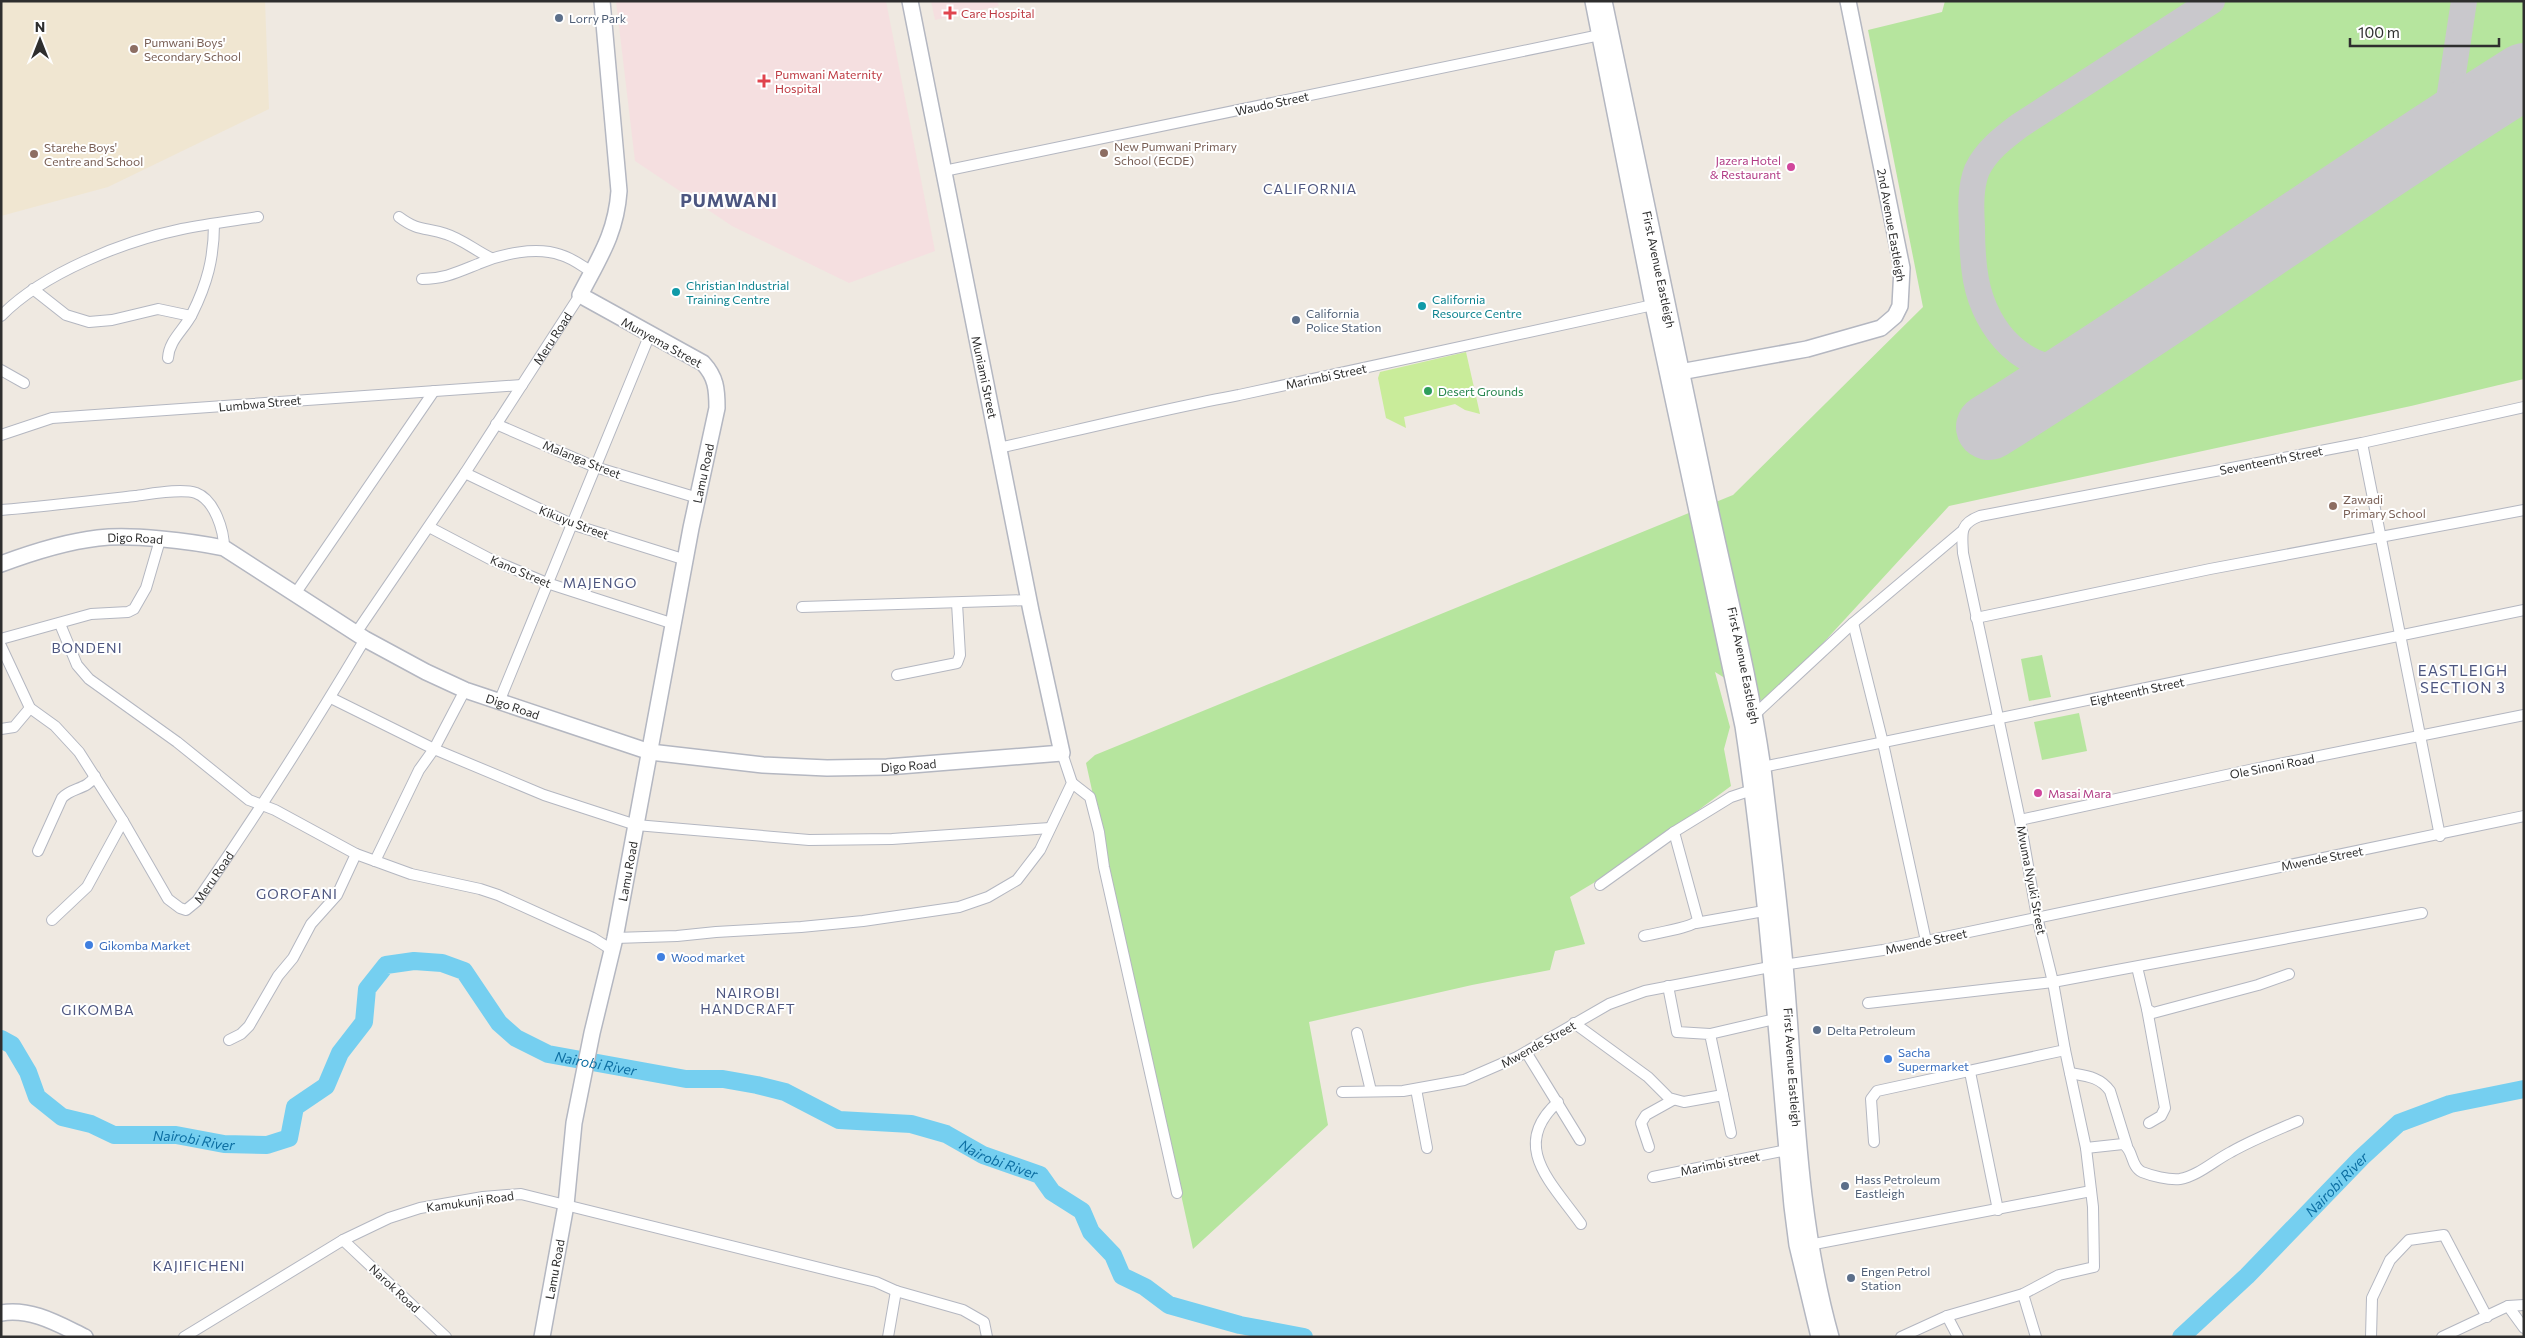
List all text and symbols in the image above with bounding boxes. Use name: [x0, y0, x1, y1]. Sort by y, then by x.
marker: Care Hospital: [943, 6, 957, 20]
place label: Care Hospital: [961, 6, 1035, 20]
place label: Lorry Park: [569, 11, 627, 25]
marker: Lorry Park: [553, 12, 565, 24]
north arrow: [15, 15, 65, 65]
scale bar: [2350, 15, 2499, 47]
text: N: [35, 18, 45, 35]
text: 100 m: [2358, 23, 2400, 41]
place label: Pumwani Boys' Secondary School: [144, 35, 241, 63]
marker: Pumwani Boys' Secondary School: [128, 43, 140, 55]
place label: Pumwani Maternity Hospital: [775, 67, 882, 95]
marker: Pumwani Maternity Hospital: [757, 74, 771, 88]
street label: Waudo Street: [1234, 88, 1310, 118]
place label: New Pumwani Primary School (ECDE): [1114, 139, 1237, 167]
place label: Starehe Boys' Centre and School: [44, 140, 143, 168]
marker: New Pumwani Primary School (ECDE): [1098, 147, 1110, 159]
marker: Starehe Boys' Centre and School: [28, 148, 40, 160]
place label: Jazera Hotel & Restaurant: [1710, 153, 1781, 181]
marker: Jazera Hotel & Restaurant: [1785, 161, 1797, 173]
street label: 2nd Avenue Eastleigh: [1875, 167, 1909, 283]
district label: CALIFORNIA: [1263, 180, 1357, 197]
district label: PUMWANI: [680, 189, 778, 211]
street label: First Avenue Eastleigh: [1640, 210, 1678, 329]
place label: Christian Industrial Training Centre: [686, 278, 789, 306]
marker: Christian Industrial Training Centre: [670, 286, 682, 298]
place label: California Resource Centre: [1432, 292, 1522, 320]
marker: California Resource Centre: [1416, 300, 1428, 312]
place label: California Police Station: [1306, 306, 1381, 334]
street label: Meru Road: [530, 309, 574, 367]
street label: Munyema Street: [619, 314, 705, 370]
marker: California Police Station: [1290, 314, 1302, 326]
street label: Muniami Street: [969, 334, 1001, 420]
street label: Marimbi Street: [1284, 361, 1368, 391]
place label: Desert Grounds: [1438, 384, 1524, 398]
marker: Desert Grounds: [1422, 385, 1434, 397]
street label: Lumbwa Street: [218, 392, 302, 414]
street label: Malanga Street: [541, 437, 623, 481]
street label: Lamu Road: [690, 442, 716, 504]
street label: Seventeenth Street: [2218, 443, 2324, 477]
place label: Zawadi Primary School: [2343, 492, 2426, 520]
marker: Zawadi Primary School: [2327, 500, 2339, 512]
street label: Kikuyu Street: [537, 502, 611, 542]
street label: Digo Road: [107, 530, 164, 546]
street label: Kano Street: [489, 552, 554, 590]
district label: MAJENGO: [563, 574, 637, 591]
street label: First Avenue Eastleigh: [1725, 605, 1763, 725]
district label: BONDENI: [51, 639, 123, 656]
district label: EASTLEIGH SECTION 3: [2418, 661, 2508, 696]
street label: Eighteenth Street: [2089, 674, 2185, 708]
street label: Digo Road: [484, 691, 542, 722]
street label: Ole Sinoni Road: [2228, 751, 2316, 781]
street label: Digo Road: [880, 756, 937, 774]
place label: Masai Mara: [2048, 786, 2111, 800]
marker: Masai Mara: [2032, 787, 2044, 799]
street label: Mvuma Nyuki Street: [2015, 824, 2049, 936]
street label: Lamu Road: [615, 840, 640, 902]
street label: Mwende Street: [2280, 843, 2364, 873]
street label: Meru Road: [191, 849, 236, 906]
district label: GOROFANI: [256, 885, 338, 902]
street label: Mwende Street: [1884, 925, 1968, 956]
place label: Gikomba Market: [99, 938, 190, 952]
marker: Gikomba Market: [83, 939, 95, 951]
place label: Wood market: [671, 950, 745, 964]
marker: Wood market: [655, 951, 667, 963]
district label: NAIROBI HANDCRAFT: [700, 984, 796, 1017]
district label: GIKOMBA: [61, 1001, 135, 1018]
street label: First Avenue Eastleigh: [1781, 1007, 1804, 1127]
street label: Mwende Street: [1498, 1018, 1578, 1070]
place label: Delta Petroleum: [1827, 1023, 1916, 1037]
marker: Delta Petroleum: [1811, 1024, 1823, 1036]
place label: Sacha Supermarket: [1898, 1045, 1969, 1073]
water label: Nairobi River: [553, 1047, 638, 1078]
marker: Sacha Supermarket: [1882, 1053, 1894, 1065]
water label: Nairobi River: [153, 1126, 235, 1153]
water label: Nairobi River: [957, 1135, 1040, 1182]
street label: Marimbi street: [1679, 1148, 1761, 1178]
water label: Nairobi River: [2301, 1148, 2371, 1220]
place label: Hass Petroleum Eastleigh: [1855, 1172, 1940, 1200]
marker: Hass Petroleum Eastleigh: [1839, 1180, 1851, 1192]
street label: Kamukunji Road: [425, 1188, 515, 1214]
street label: Lamu Road: [542, 1238, 567, 1300]
district label: KAJIFICHENI: [153, 1257, 245, 1274]
street label: Narok Road: [367, 1261, 423, 1315]
place label: Engen Petrol Station: [1861, 1264, 1930, 1292]
marker: Engen Petrol Station: [1845, 1272, 1857, 1284]

